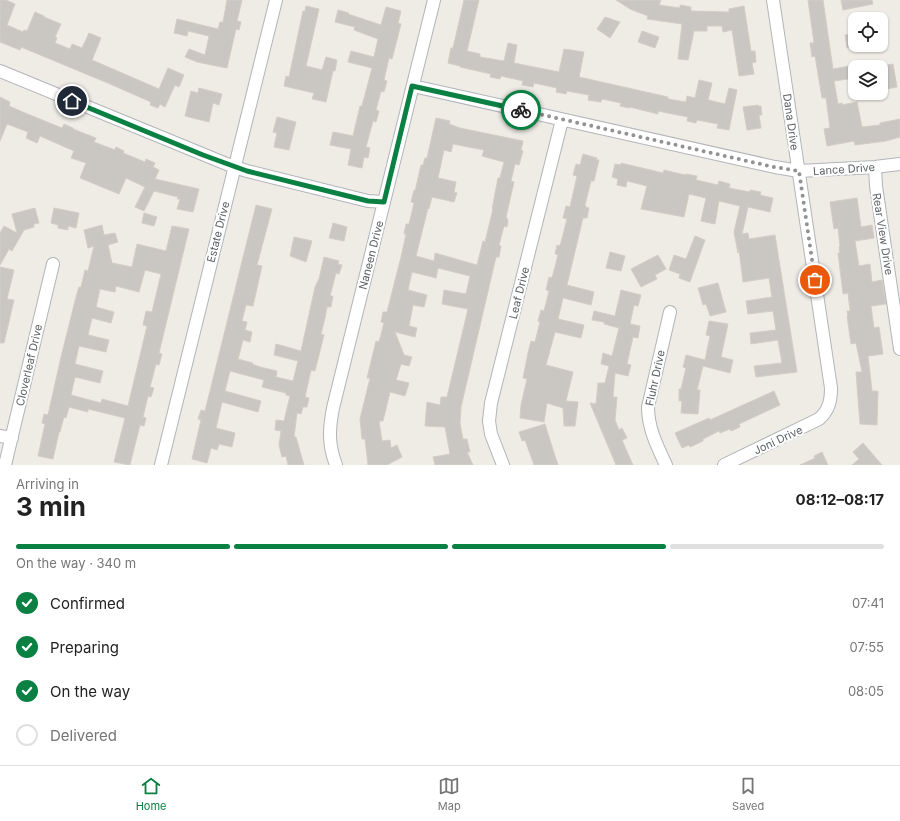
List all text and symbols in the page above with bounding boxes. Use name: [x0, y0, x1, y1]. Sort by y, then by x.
map controls: [848, 12, 888, 100]
button: locate: [848, 12, 888, 52]
button: layers: [848, 60, 888, 100]
pin: [55, 84, 89, 118]
icon: home: [61, 90, 83, 112]
courier: [501, 90, 541, 130]
street label: Dana Drive: [780, 93, 802, 151]
icon: bike: [510, 99, 532, 121]
street label: Lance Drive: [813, 160, 875, 178]
street label: Rear View Drive: [870, 192, 896, 276]
street label: Estate Drive: [204, 200, 232, 264]
street label: Naneen Drive: [356, 219, 386, 291]
pin: [798, 263, 832, 297]
street label: Leaf Drive: [506, 265, 532, 321]
icon: bag: [804, 269, 826, 291]
street label: Cloverleaf Drive: [13, 323, 45, 407]
street label: Fluhr Drive: [642, 349, 668, 407]
street label: Joni Drive: [751, 423, 805, 457]
text: Arriving in: [16, 476, 79, 492]
text: 08:12–08:17: [796, 490, 884, 509]
text: 3 min: [16, 491, 86, 522]
text: On the way · 340 m: [16, 555, 136, 571]
icon: check: [16, 592, 38, 614]
text: Confirmed: [50, 594, 125, 613]
text: 07:41: [852, 595, 884, 611]
icon: check: [16, 636, 38, 658]
text: Preparing: [50, 638, 119, 657]
text: 07:55: [850, 639, 884, 655]
icon: check: [16, 680, 38, 702]
text: On the way: [50, 682, 130, 701]
text: 08:05: [848, 683, 884, 699]
text: Delivered: [50, 726, 117, 745]
tab: Home: [136, 775, 167, 813]
tab: Map: [438, 775, 461, 813]
tab: Saved: [732, 775, 764, 813]

